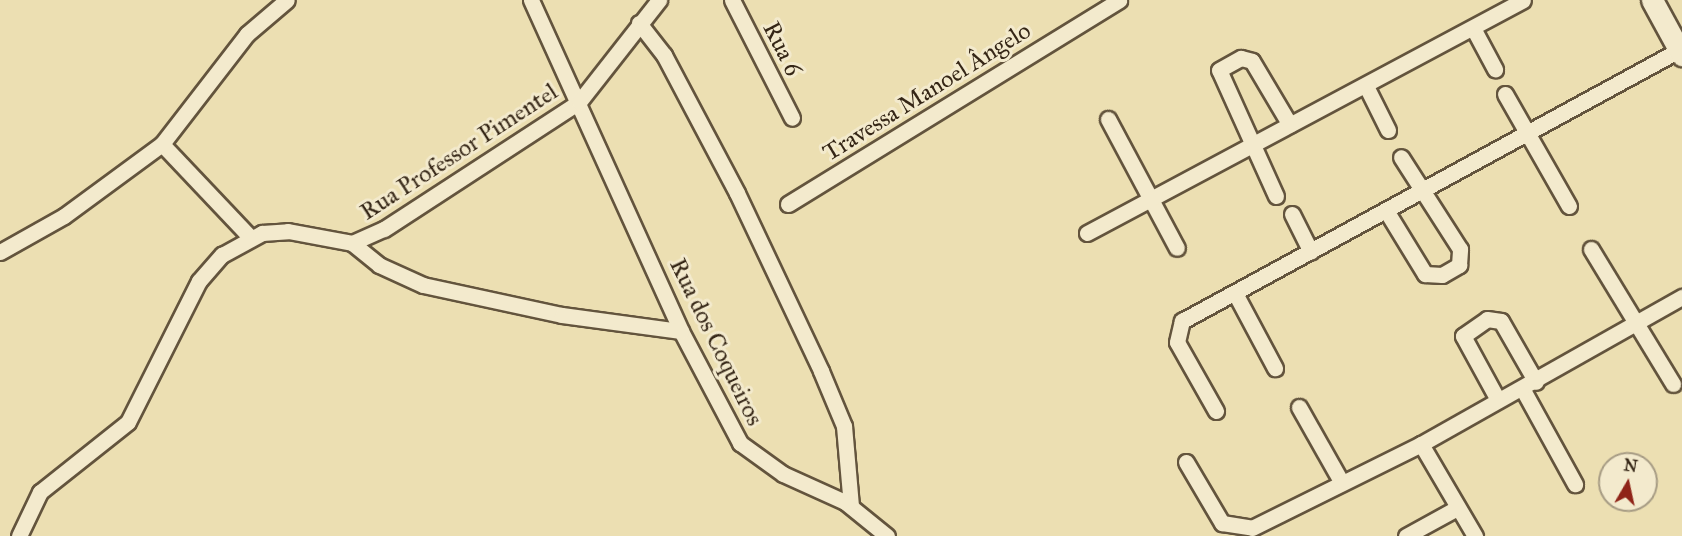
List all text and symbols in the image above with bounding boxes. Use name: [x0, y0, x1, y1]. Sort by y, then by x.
street label: Travessa Manoel Ângelo: [818, 16, 1036, 168]
street label: Rua 6: [756, 17, 808, 81]
street label: Rua Professor Pimentel: [355, 77, 563, 227]
street label: Rua dos Coqueiros: [663, 254, 769, 430]
north arrow: [1598, 452, 1658, 512]
text: N: [1622, 455, 1639, 476]

